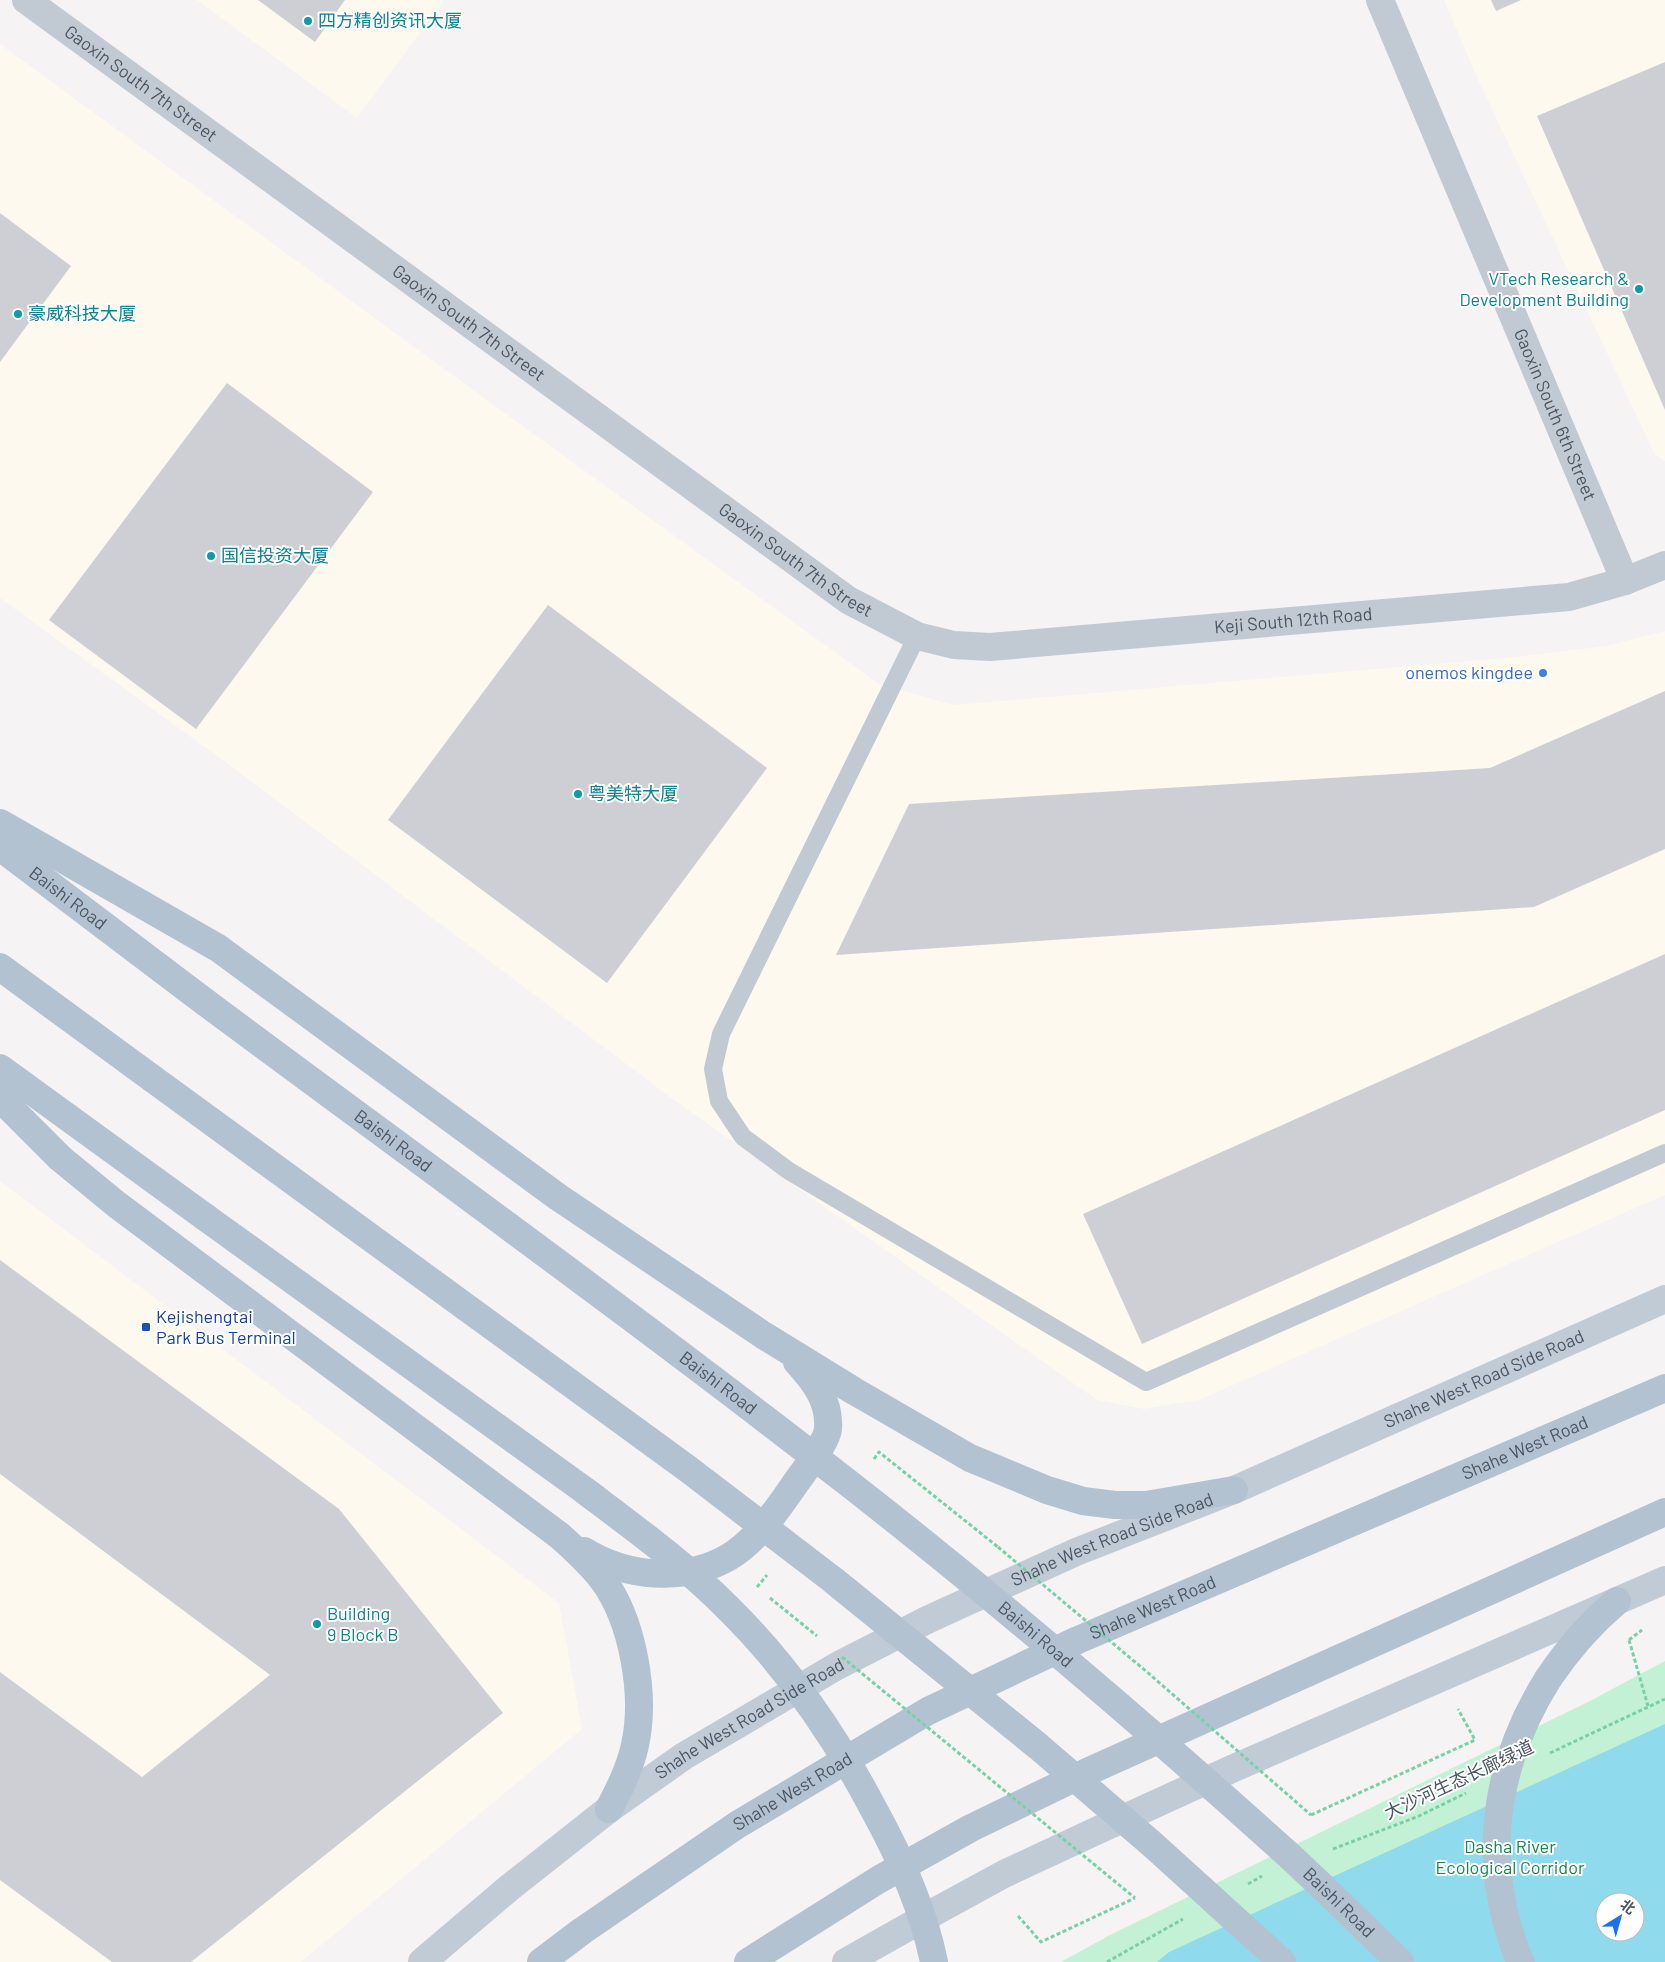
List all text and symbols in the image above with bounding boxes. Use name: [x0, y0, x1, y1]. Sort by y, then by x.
place label: 四方精创资讯大厦: [318, 9, 462, 31]
marker: 四方精创资讯大厦: [302, 15, 314, 27]
street label: Gaoxin South 7th Street: [61, 20, 222, 146]
street label: Gaoxin South 7th Street: [389, 259, 550, 385]
place label: VTech Research & Development Building: [1459, 267, 1629, 310]
marker: VTech Research & Development Building: [1633, 283, 1645, 295]
place label: 豪威科技大厦: [28, 302, 136, 324]
marker: 豪威科技大厦: [12, 308, 24, 320]
street label: Gaoxin South 6th Street: [1510, 325, 1602, 504]
street label: Gaoxin South 7th Street: [715, 497, 877, 621]
place label: 国信投资大厦: [221, 544, 329, 566]
marker: 国信投资大厦: [205, 550, 217, 562]
street label: Keji South 12th Road: [1213, 602, 1373, 638]
place label: onemos kingdee: [1405, 661, 1533, 683]
marker: onemos kingdee: [1537, 667, 1549, 679]
place label: 粤美特大厦: [588, 782, 678, 804]
marker: 粤美特大厦: [572, 788, 584, 800]
street label: Baishi Road: [25, 861, 111, 934]
street label: Baishi Road: [350, 1104, 437, 1176]
place label: Kejishengtai Park Bus Terminal: [156, 1305, 296, 1348]
marker: Kejishengtai Park Bus Terminal: [140, 1321, 152, 1333]
street label: Shahe West Road Side Road: [1380, 1324, 1587, 1432]
street label: Baishi Road: [676, 1346, 762, 1419]
street label: Shahe West Road: [1458, 1410, 1591, 1484]
street label: Shahe West Road Side Road: [1007, 1487, 1216, 1590]
street label: Shahe West Road: [1086, 1570, 1219, 1644]
street label: Baishi Road: [994, 1596, 1078, 1672]
place label: Building 9 Block B: [327, 1602, 398, 1645]
marker: Building 9 Block B: [311, 1618, 323, 1630]
street label: Shahe West Road Side Road: [650, 1652, 847, 1783]
street label: 大沙河生态长廊绿道: [1381, 1735, 1537, 1823]
street label: Shahe West Road: [728, 1747, 856, 1835]
park label: Dasha River Ecological Corridor: [1435, 1835, 1585, 1878]
street label: Baishi Road: [1299, 1862, 1380, 1942]
north arrow: [1595, 1892, 1645, 1942]
text: 北: [1617, 1895, 1639, 1917]

